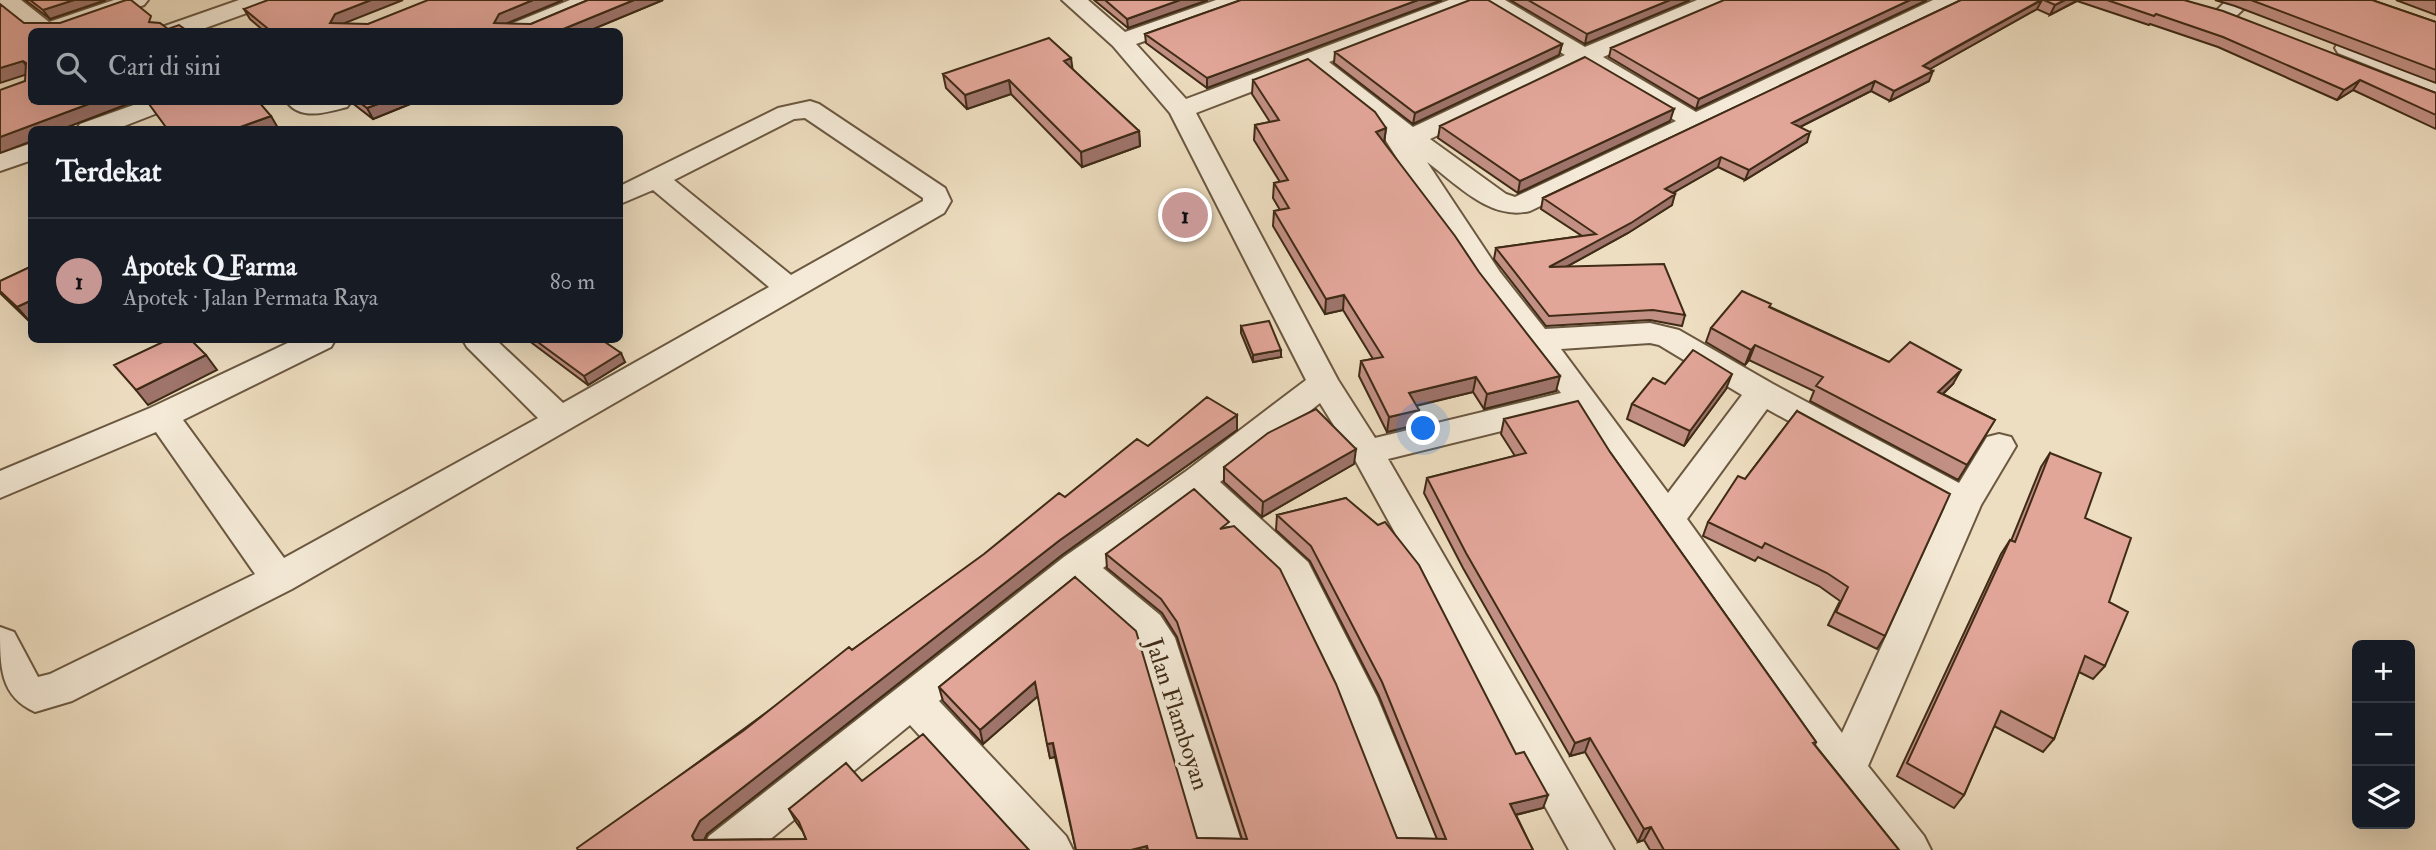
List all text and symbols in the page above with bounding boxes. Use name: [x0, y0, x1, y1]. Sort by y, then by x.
search box: [28, 28, 623, 105]
icon: search: [52, 48, 90, 86]
text: Cari di sini: [108, 51, 221, 83]
text: Terdekat: [56, 153, 161, 190]
pin: 1: [1162, 189, 1208, 241]
text: Apotek Q Farma: [123, 251, 297, 283]
text: 1: [75, 267, 83, 296]
text: 80 m: [550, 267, 595, 296]
text: Apotek · Jalan Permata Raya: [123, 283, 378, 312]
your location: [1406, 411, 1440, 445]
street label: Jalan Flamboyan: [1138, 633, 1216, 794]
map controls: [2352, 640, 2415, 829]
button: +: [2352, 640, 2415, 703]
button: −: [2352, 703, 2415, 766]
button: layers: [2352, 766, 2415, 829]

